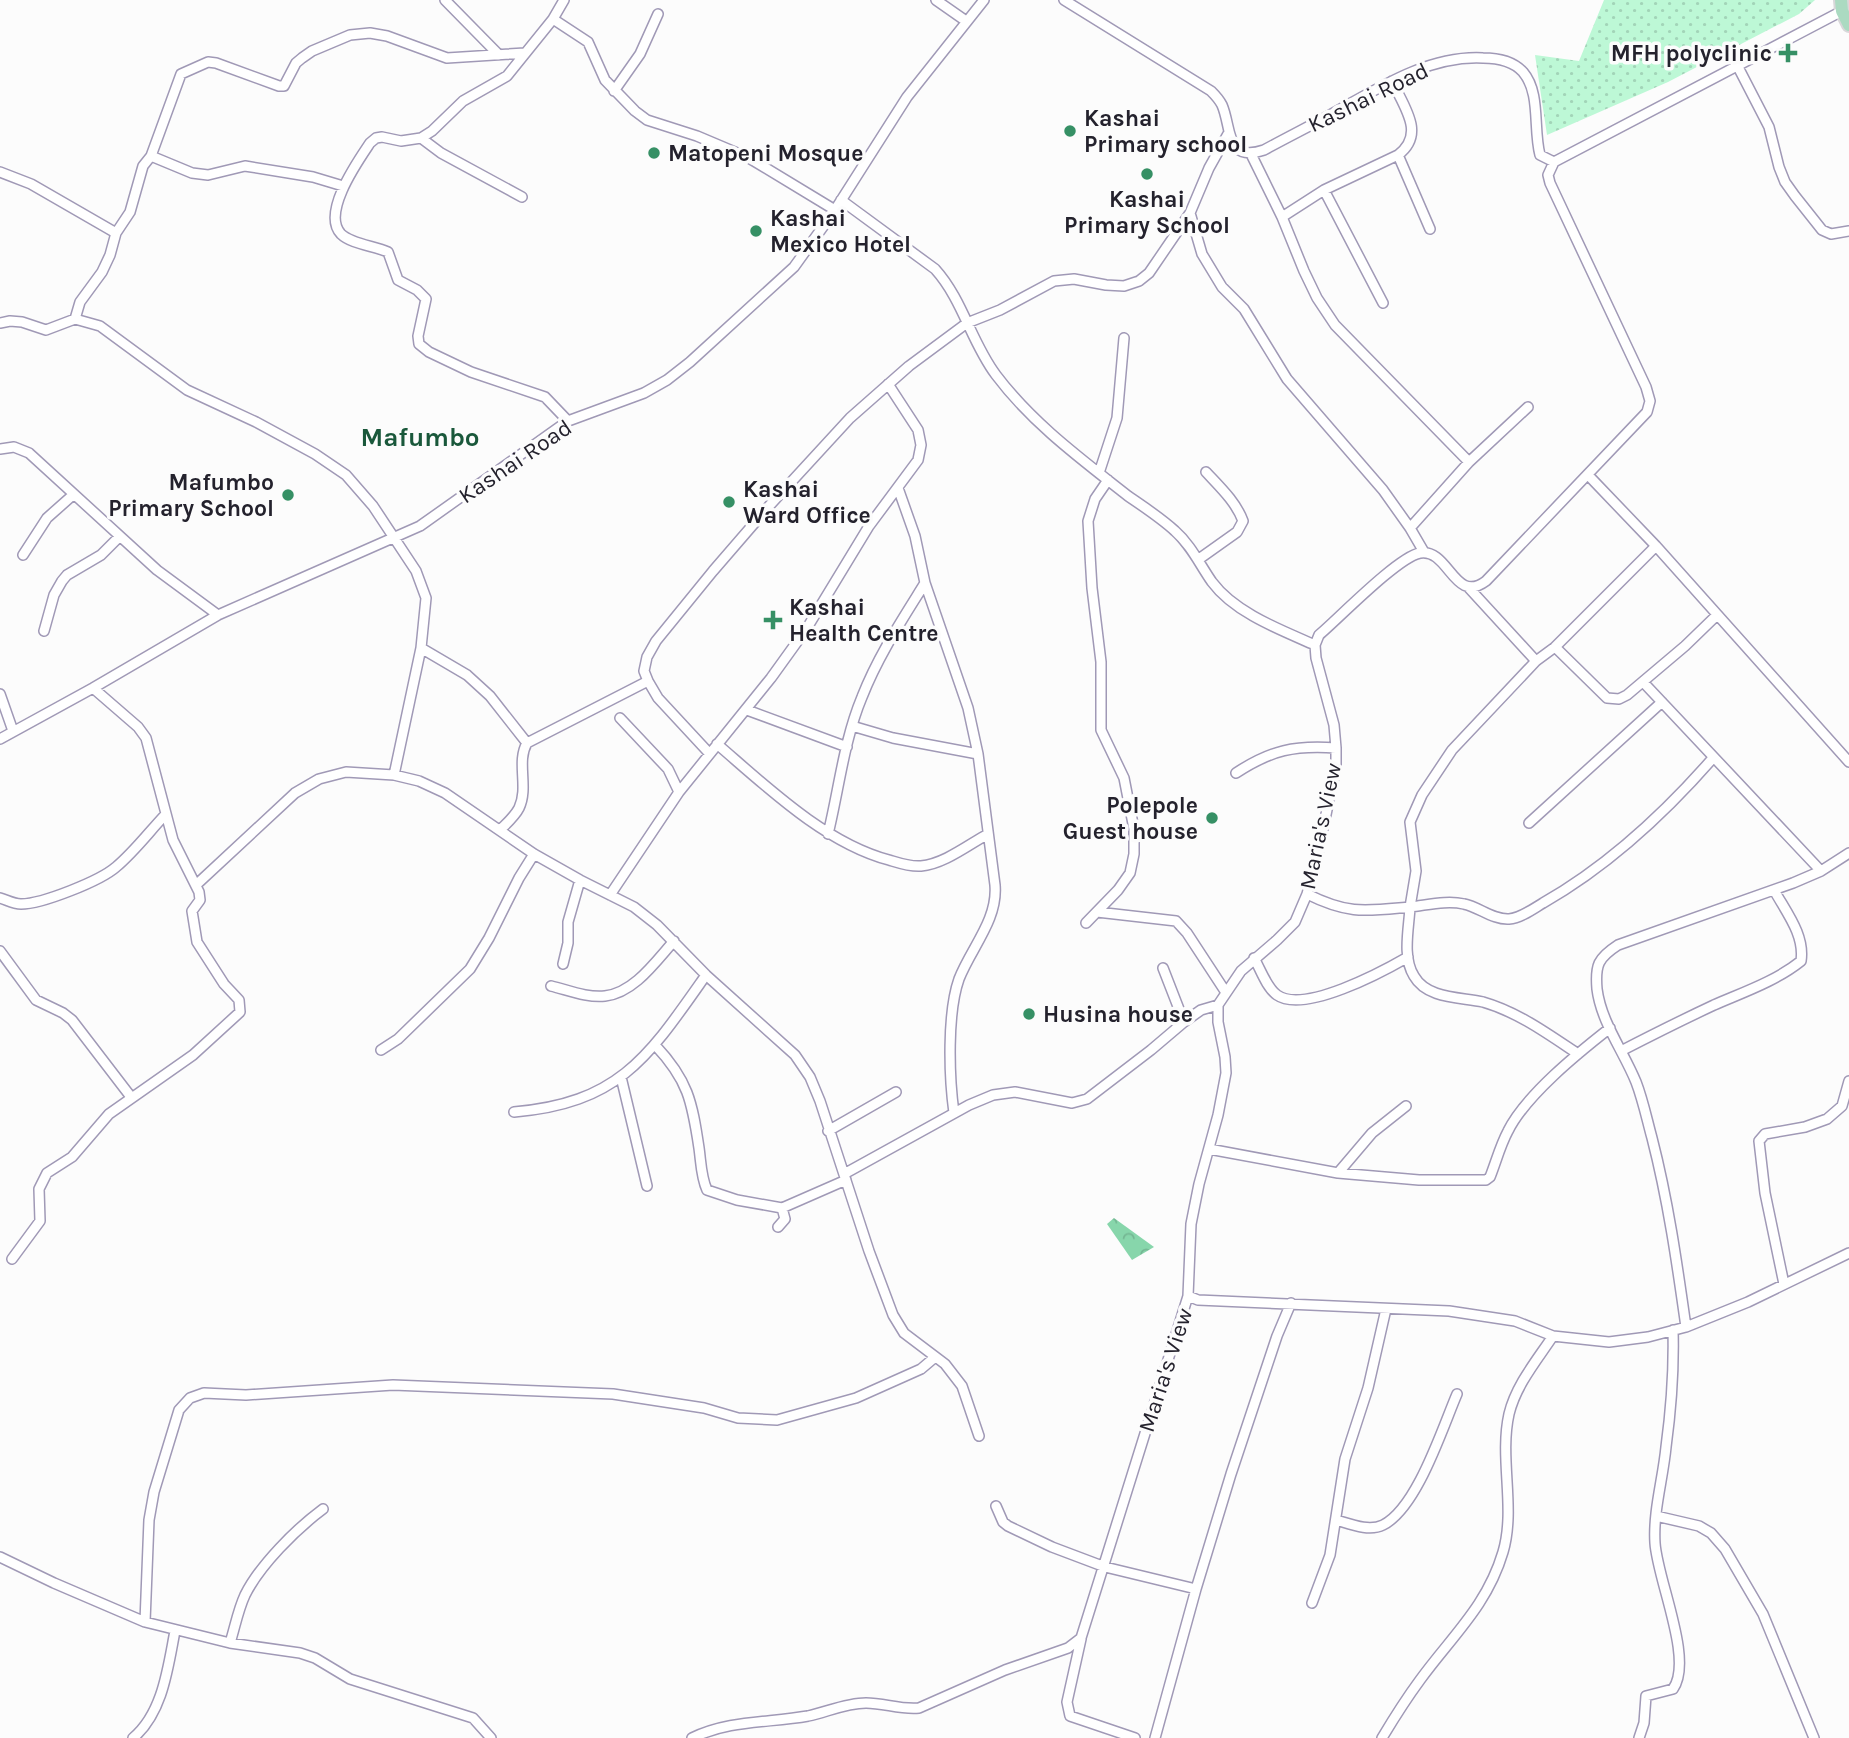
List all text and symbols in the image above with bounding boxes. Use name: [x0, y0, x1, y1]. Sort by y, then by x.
place label: MFH polyclinic: [1611, 40, 1772, 67]
marker: MFH polyclinic: [1778, 43, 1798, 63]
street label: Kashai Road: [1304, 57, 1433, 138]
place label: Kashai Primary school: [1084, 105, 1247, 158]
marker: Kashai Primary school: [1062, 123, 1078, 139]
place label: Matopeni Mosque: [668, 140, 863, 167]
marker: Matopeni Mosque: [646, 145, 662, 161]
marker: Kashai Primary School: [1139, 166, 1155, 182]
place label: Kashai Primary School: [1064, 186, 1230, 239]
place label: Kashai Mexico Hotel: [770, 205, 911, 258]
marker: Kashai Mexico Hotel: [748, 223, 764, 239]
street label: Kashai Road: [454, 414, 577, 509]
district label: Mafumbo: [360, 422, 480, 453]
place label: Mafumbo Primary School: [108, 469, 274, 522]
place label: Kashai Ward Office: [743, 476, 871, 529]
marker: Mafumbo Primary School: [280, 487, 296, 503]
marker: Kashai Ward Office: [721, 494, 737, 510]
place label: Kashai Health Centre: [789, 594, 938, 647]
marker: Kashai Health Centre: [763, 610, 783, 630]
street label: Maria's View: [1294, 760, 1347, 892]
place label: Polepole Guest house: [1063, 792, 1198, 845]
marker: Polepole Guest house: [1204, 810, 1220, 826]
place label: Husina house: [1043, 1001, 1193, 1028]
marker: Husina house: [1021, 1006, 1037, 1022]
street label: Maria's View: [1133, 1304, 1198, 1436]

